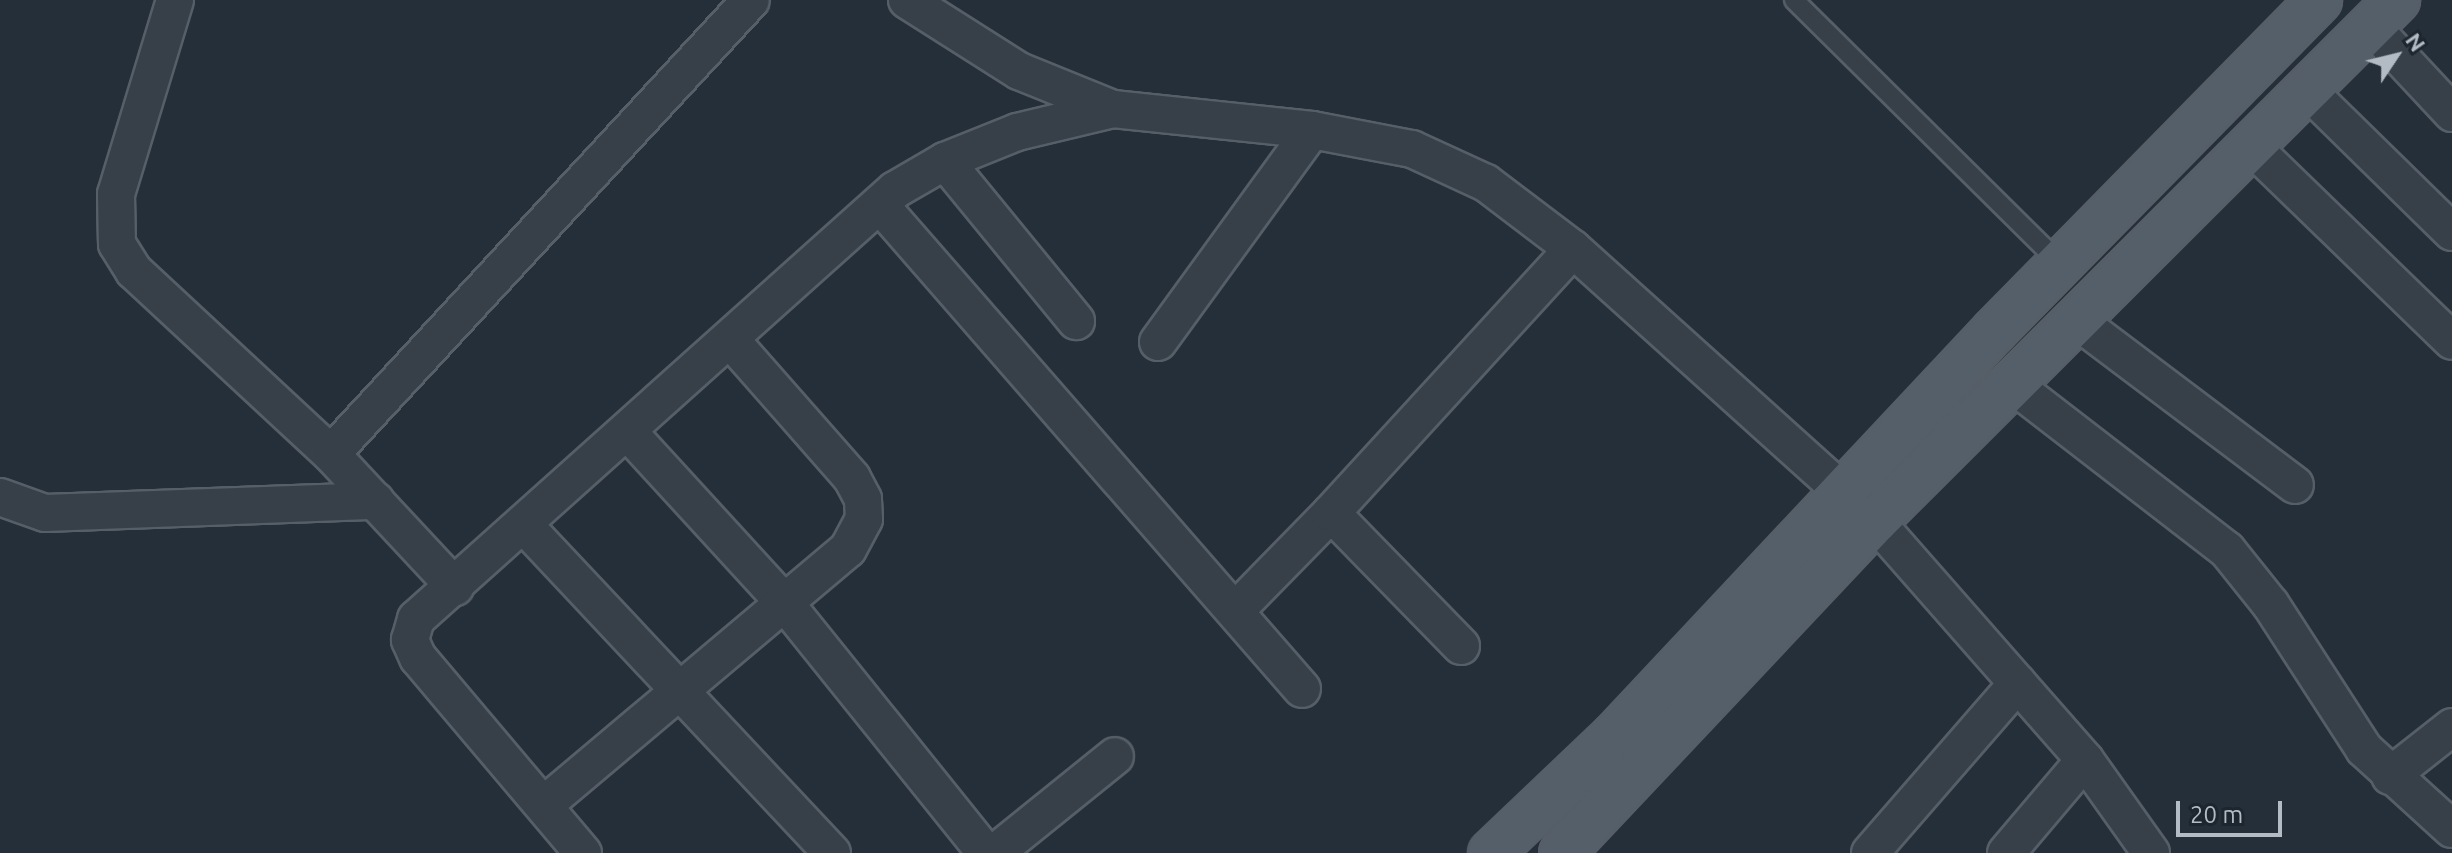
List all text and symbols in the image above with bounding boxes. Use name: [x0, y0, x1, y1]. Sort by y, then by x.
north arrow: [2356, 16, 2436, 96]
text: N: [2401, 28, 2431, 56]
scale bar: [2180, 785, 2286, 835]
text: 20 m: [2190, 801, 2243, 828]

